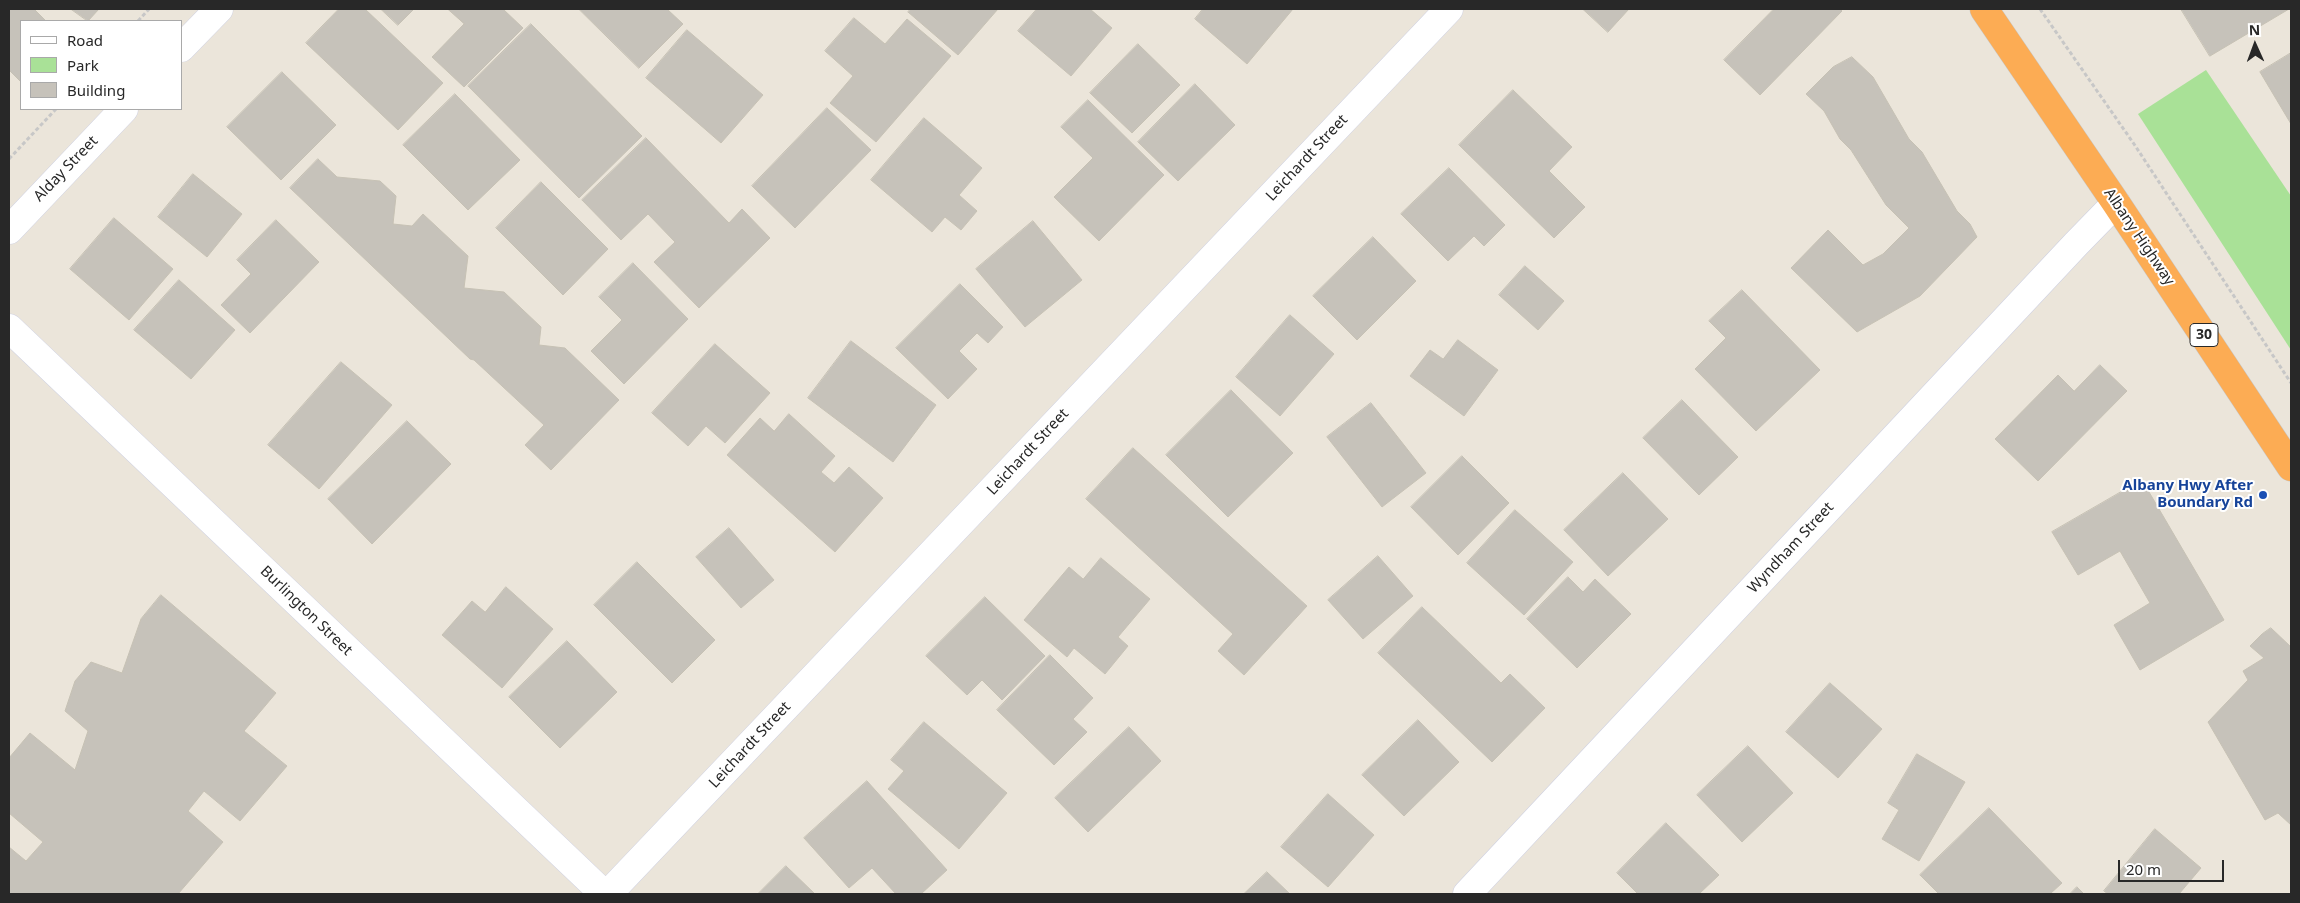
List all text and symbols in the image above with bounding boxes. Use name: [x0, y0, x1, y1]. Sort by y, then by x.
legend: [20, 20, 182, 110]
north arrow: [2230, 20, 2280, 70]
text: N: [2248, 20, 2260, 39]
text: Road: [67, 30, 103, 50]
text: Park: [67, 55, 99, 75]
text: Building: [67, 80, 125, 100]
street label: Leichardt Street: [1262, 111, 1352, 205]
street label: Alday Street: [30, 132, 102, 206]
street label: Albany Highway: [2100, 185, 2178, 289]
road number: 30: [2190, 324, 2218, 346]
street label: Leichardt Street: [983, 405, 1073, 499]
place label: Albany Hwy After Boundary Rd: [2122, 477, 2253, 512]
marker: Albany Hwy After Boundary Rd: [2257, 489, 2269, 501]
street label: Wyndham Street: [1744, 499, 1838, 597]
street label: Burlington Street: [256, 563, 356, 659]
street label: Leichardt Street: [705, 698, 795, 792]
scale bar: [2120, 850, 2226, 882]
text: 20 m: [2126, 859, 2161, 879]

